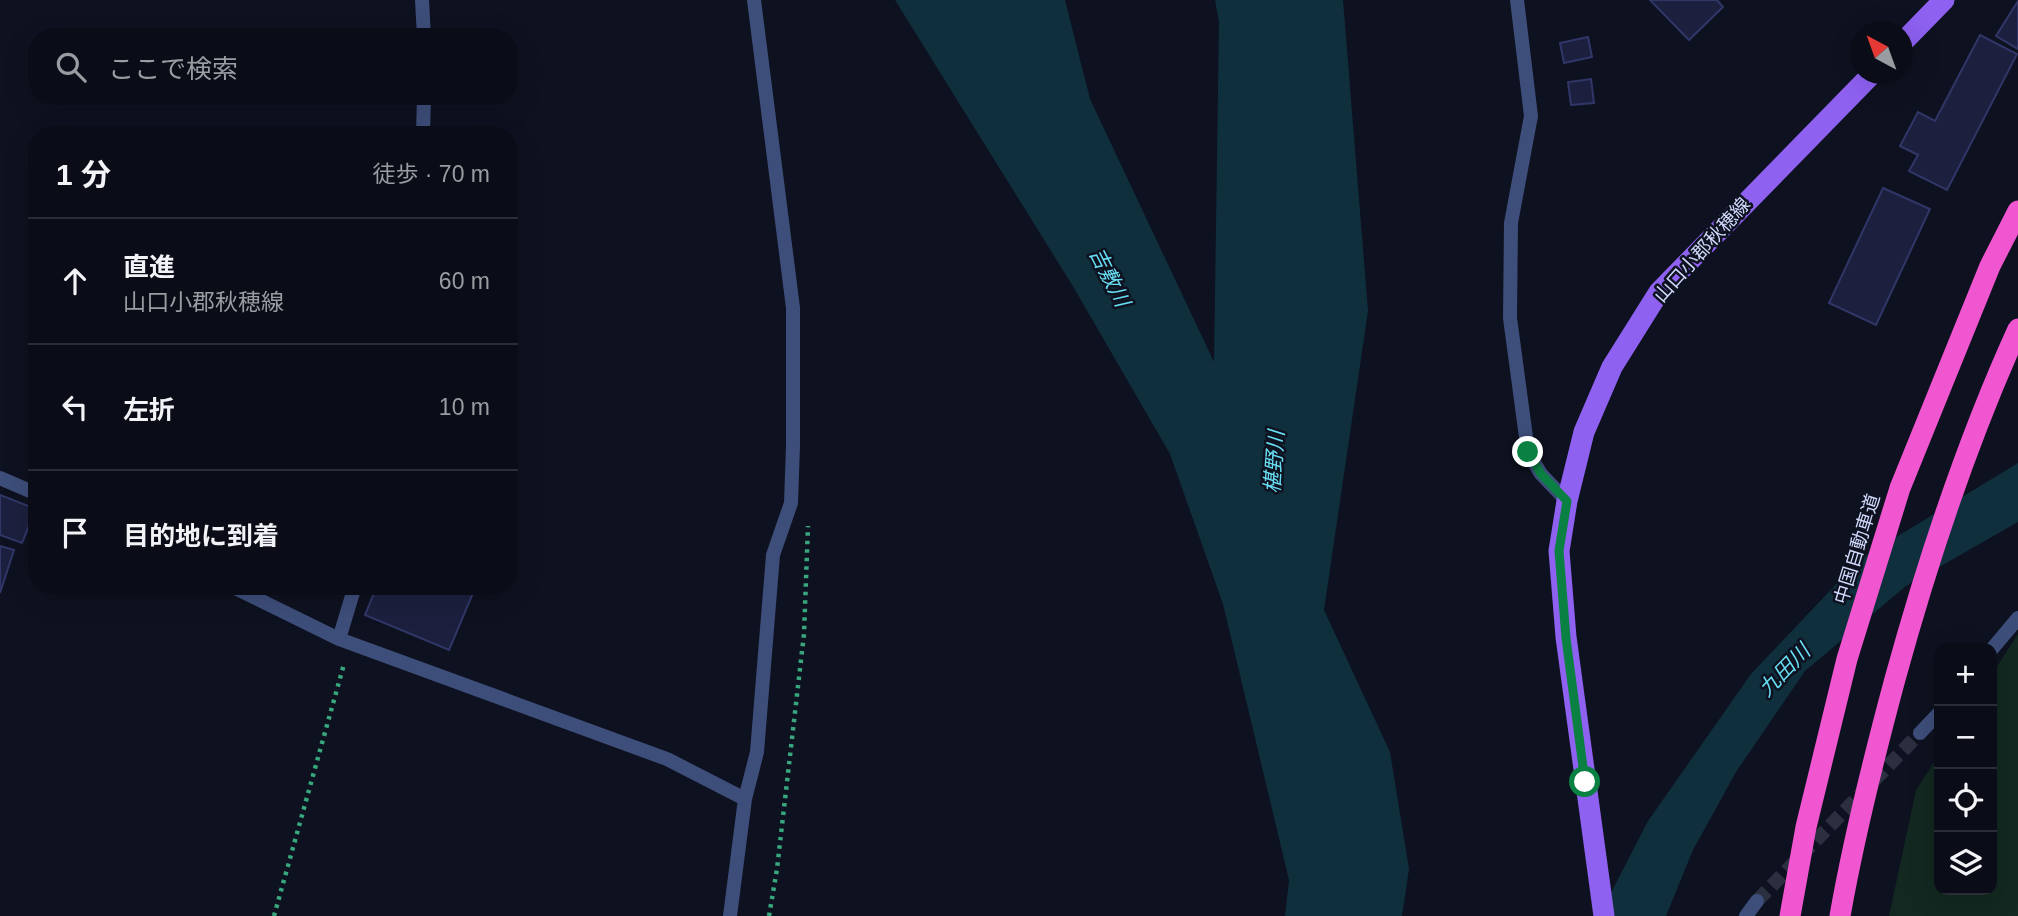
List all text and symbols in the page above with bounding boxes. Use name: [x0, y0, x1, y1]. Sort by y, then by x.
north arrow: [1850, 21, 1913, 84]
search box: [28, 28, 518, 105]
icon: search: [52, 48, 90, 86]
text: ここで検索: [108, 54, 238, 84]
text: 1 分: [56, 158, 111, 191]
text: 徒歩 · 70 m: [372, 161, 490, 187]
street label: 山口小郡秋穂線: [1650, 194, 1754, 306]
water label: 吉敷川: [1085, 244, 1135, 312]
text: 直進: [123, 252, 175, 282]
icon: ahead: [56, 262, 94, 300]
text: 60 m: [439, 268, 490, 294]
text: 山口小郡秋穂線: [123, 289, 284, 315]
icon: left: [56, 388, 94, 426]
text: 10 m: [439, 394, 490, 420]
text: 左折: [123, 395, 175, 425]
water label: 椹野川: [1260, 428, 1288, 494]
route end: [1512, 436, 1543, 467]
street label: 中国自動車道: [1830, 491, 1884, 607]
icon: arrive: [56, 514, 94, 552]
text: 目的地に到着: [123, 521, 279, 551]
water label: 九田川: [1754, 638, 1816, 701]
map controls: [1934, 643, 1997, 895]
button: +: [1934, 643, 1997, 706]
button: −: [1934, 706, 1997, 769]
route start: [1569, 766, 1600, 797]
button: locate: [1934, 769, 1997, 832]
button: layers: [1934, 832, 1997, 895]

